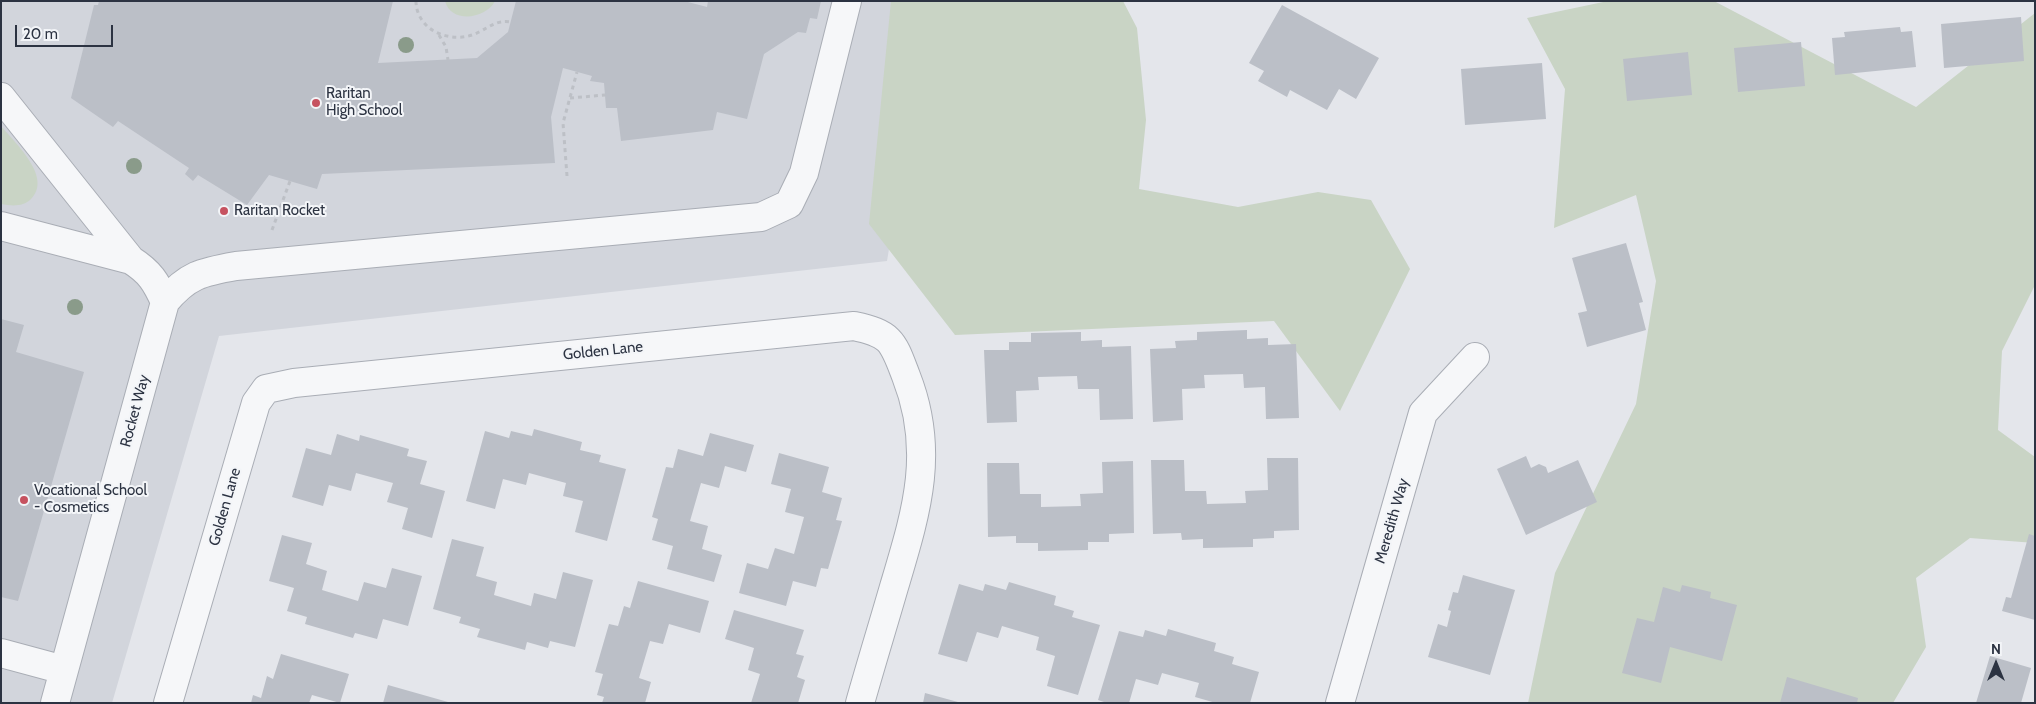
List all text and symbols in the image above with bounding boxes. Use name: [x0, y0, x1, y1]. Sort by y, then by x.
scale bar: [18, 15, 115, 47]
text: 20 m: [23, 25, 58, 43]
place label: Raritan High School: [326, 85, 402, 120]
marker: Raritan High School: [310, 97, 322, 109]
place label: Raritan Rocket: [234, 202, 325, 220]
marker: Raritan Rocket: [218, 205, 230, 217]
street label: Golden Lane: [562, 338, 644, 364]
street label: Rocket Way: [117, 373, 153, 449]
street label: Golden Lane: [205, 466, 245, 548]
street label: Meredith Way: [1371, 476, 1413, 566]
place label: Vocational School - Cosmetics: [34, 482, 147, 517]
marker: Vocational School - Cosmetics: [18, 494, 30, 506]
north arrow: [1971, 639, 2021, 689]
text: N: [1991, 640, 2001, 658]

